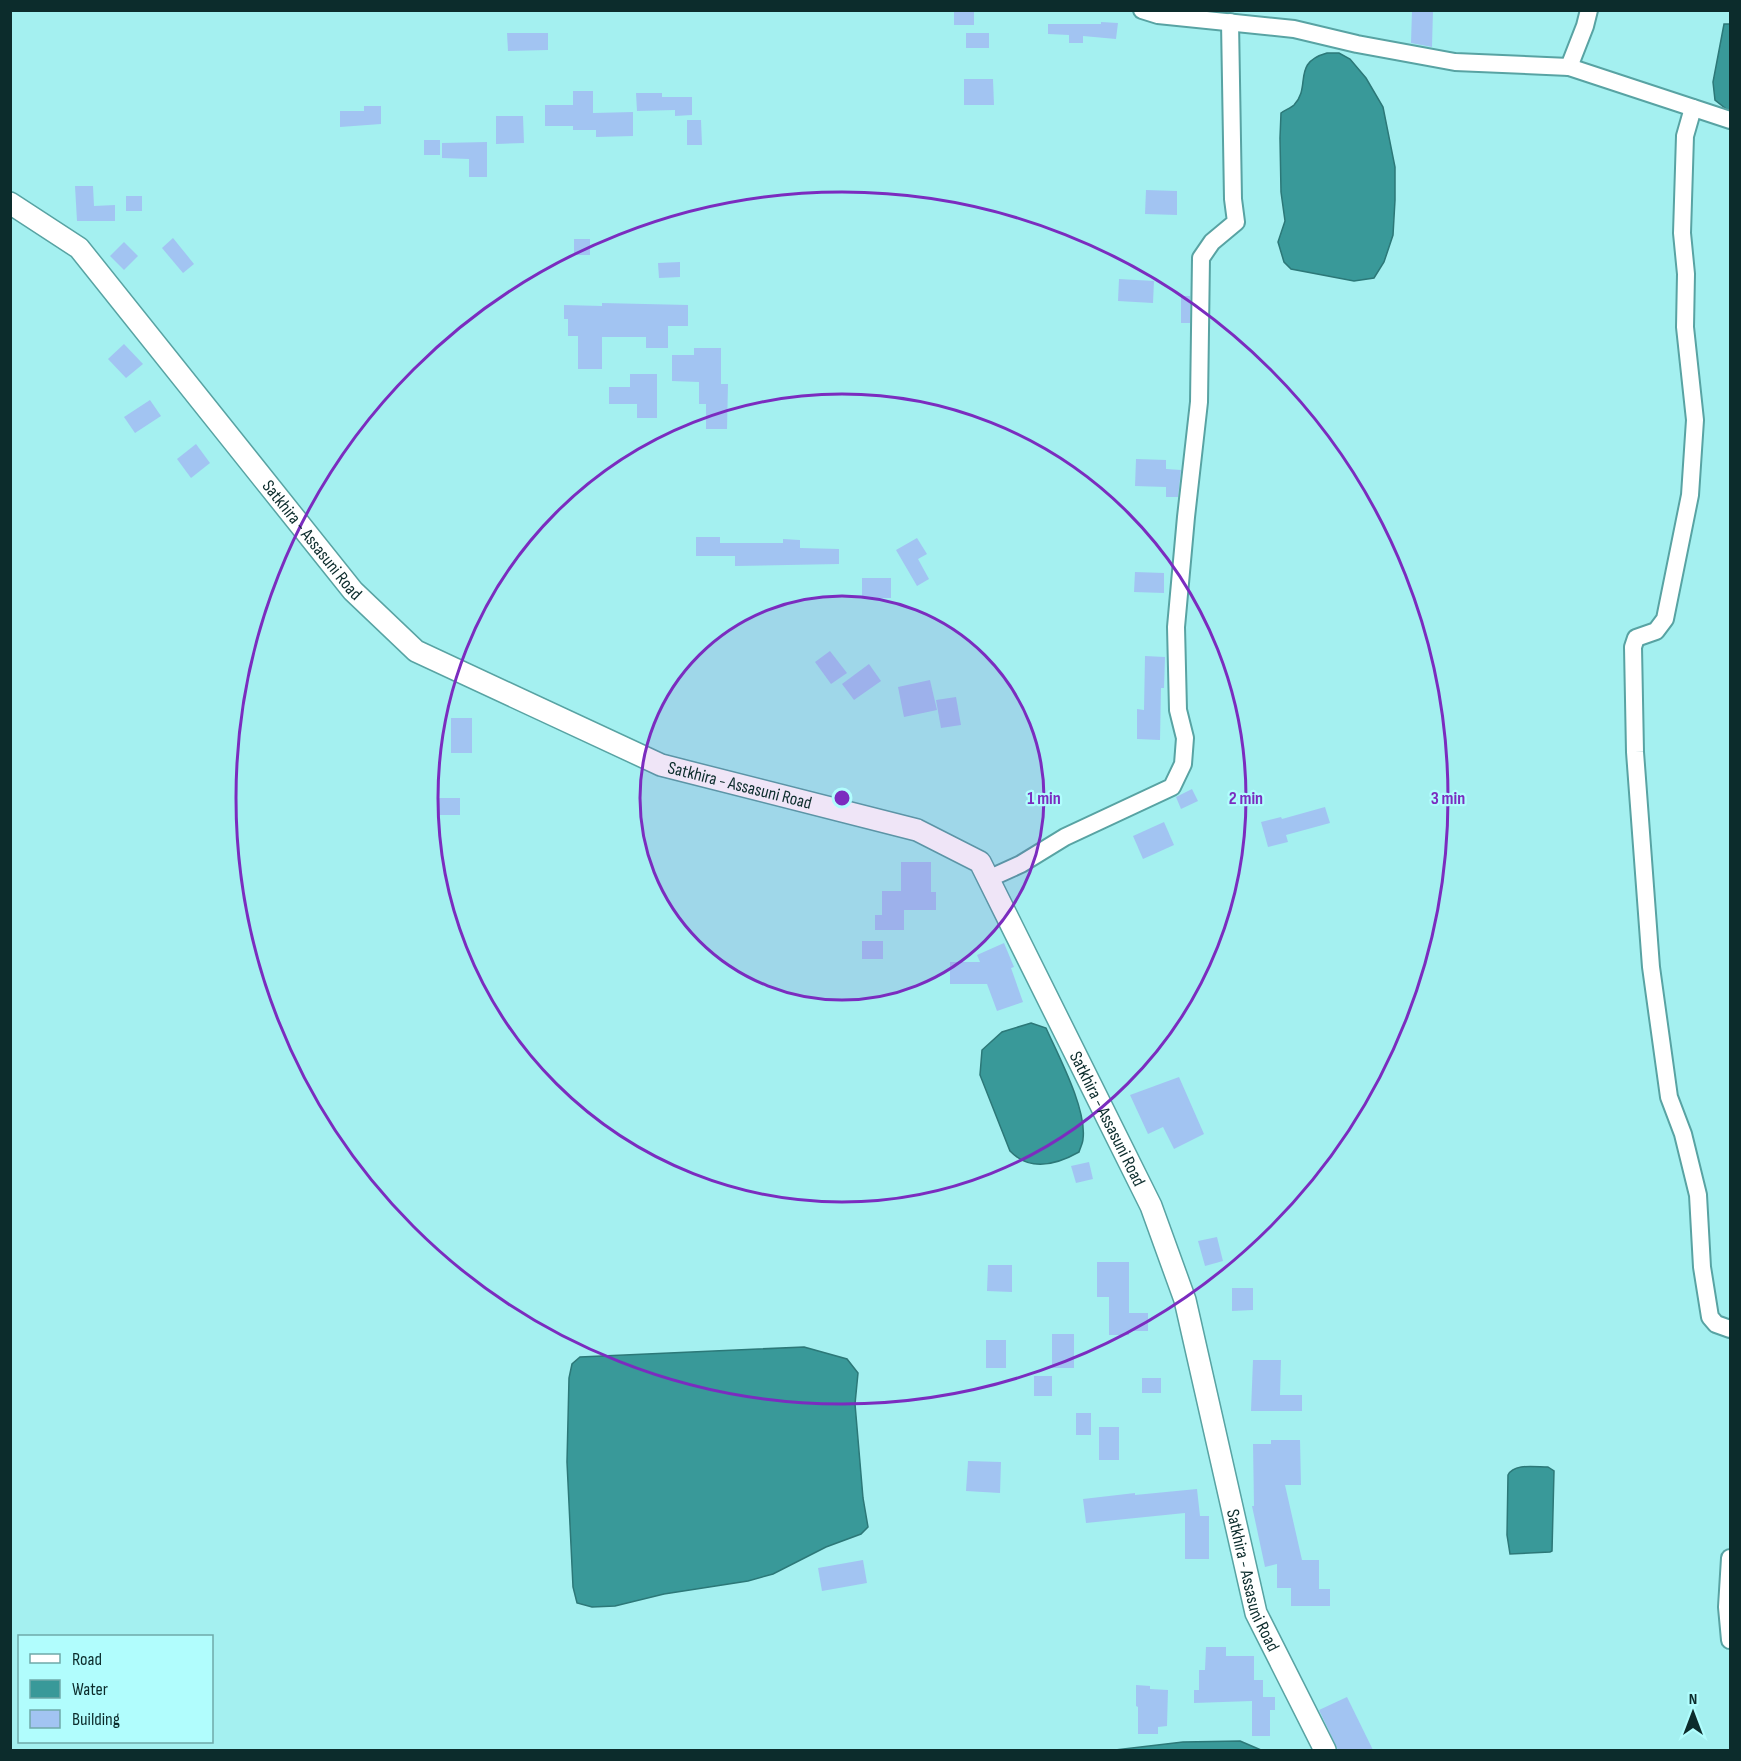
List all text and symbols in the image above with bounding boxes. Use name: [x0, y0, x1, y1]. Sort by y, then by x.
street label: Satkhira - Assasuni Road: [258, 476, 366, 605]
street label: Satkhira - Assasuni Road: [666, 757, 814, 814]
centre of rings: [832, 788, 852, 808]
text: 1 min: [1027, 788, 1061, 809]
text: 2 min: [1229, 788, 1263, 809]
text: 3 min: [1431, 788, 1465, 809]
street label: Satkhira - Assasuni Road: [1065, 1048, 1149, 1190]
street label: Satkhira - Assasuni Road: [1222, 1507, 1284, 1655]
legend: [18, 1635, 213, 1743]
text: Road: [72, 1649, 102, 1670]
text: Water: [72, 1679, 108, 1700]
north arrow: [1663, 1683, 1723, 1743]
text: N: [1689, 1690, 1697, 1709]
text: Building: [72, 1709, 120, 1730]

